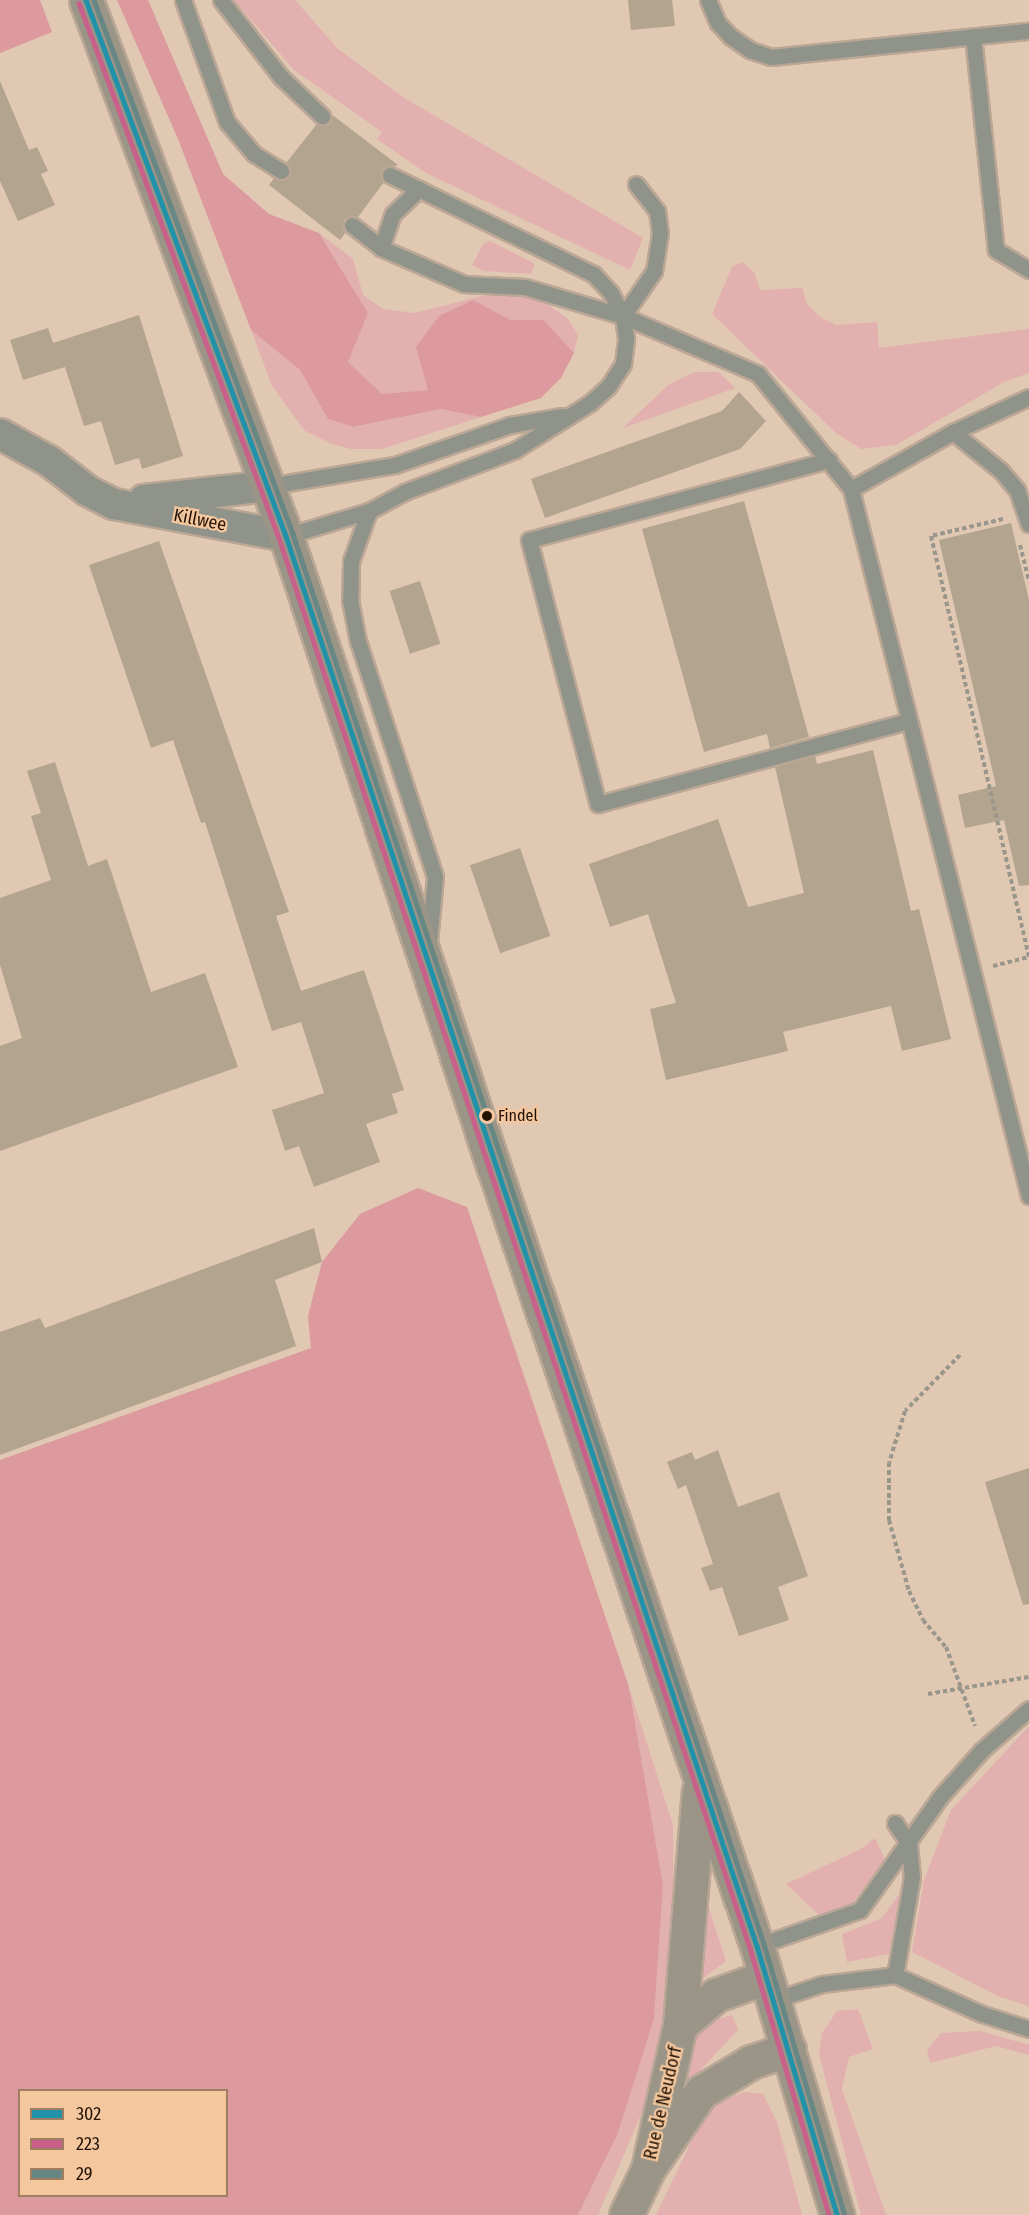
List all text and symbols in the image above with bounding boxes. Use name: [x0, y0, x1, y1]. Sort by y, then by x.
street label: Killwee: [172, 504, 228, 536]
place label: Findel: [498, 1106, 538, 1126]
marker: Findel: [481, 1110, 493, 1122]
street label: Rue de Neudorf: [640, 2044, 686, 2162]
legend: [18, 2089, 228, 2197]
text: 302: [76, 2103, 101, 2125]
text: 223: [76, 2133, 100, 2155]
text: 29: [76, 2163, 93, 2185]

